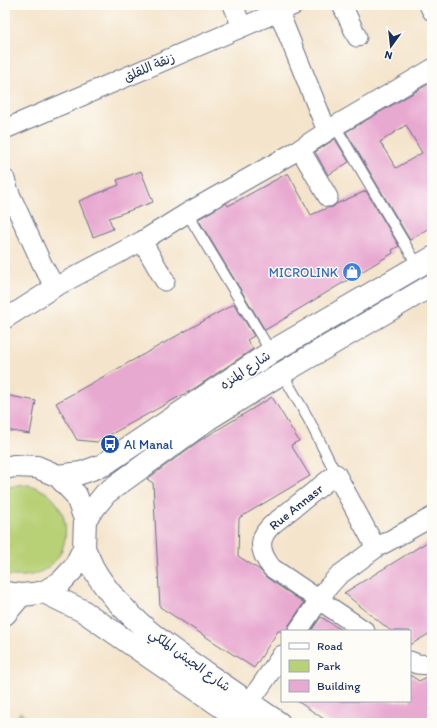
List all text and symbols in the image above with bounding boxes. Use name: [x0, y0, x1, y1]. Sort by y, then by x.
north arrow: [371, 26, 411, 66]
text: N: [383, 48, 394, 62]
street label: زنقة اللقلق: [121, 50, 177, 85]
shop icon: MICROLINK: [341, 261, 363, 283]
place label: MICROLINK: [269, 265, 339, 280]
street label: شارع المنزه: [217, 348, 274, 394]
bus stop icon: Al Manal: [99, 433, 121, 455]
place label: Al Manal: [124, 437, 173, 452]
street label: Rue Annasr: [266, 480, 326, 533]
street label: شارع الجيش الملكي: [144, 626, 233, 698]
legend: [281, 630, 411, 702]
text: Road: [317, 639, 343, 653]
text: Park: [317, 659, 341, 673]
text: Building: [317, 679, 361, 693]

